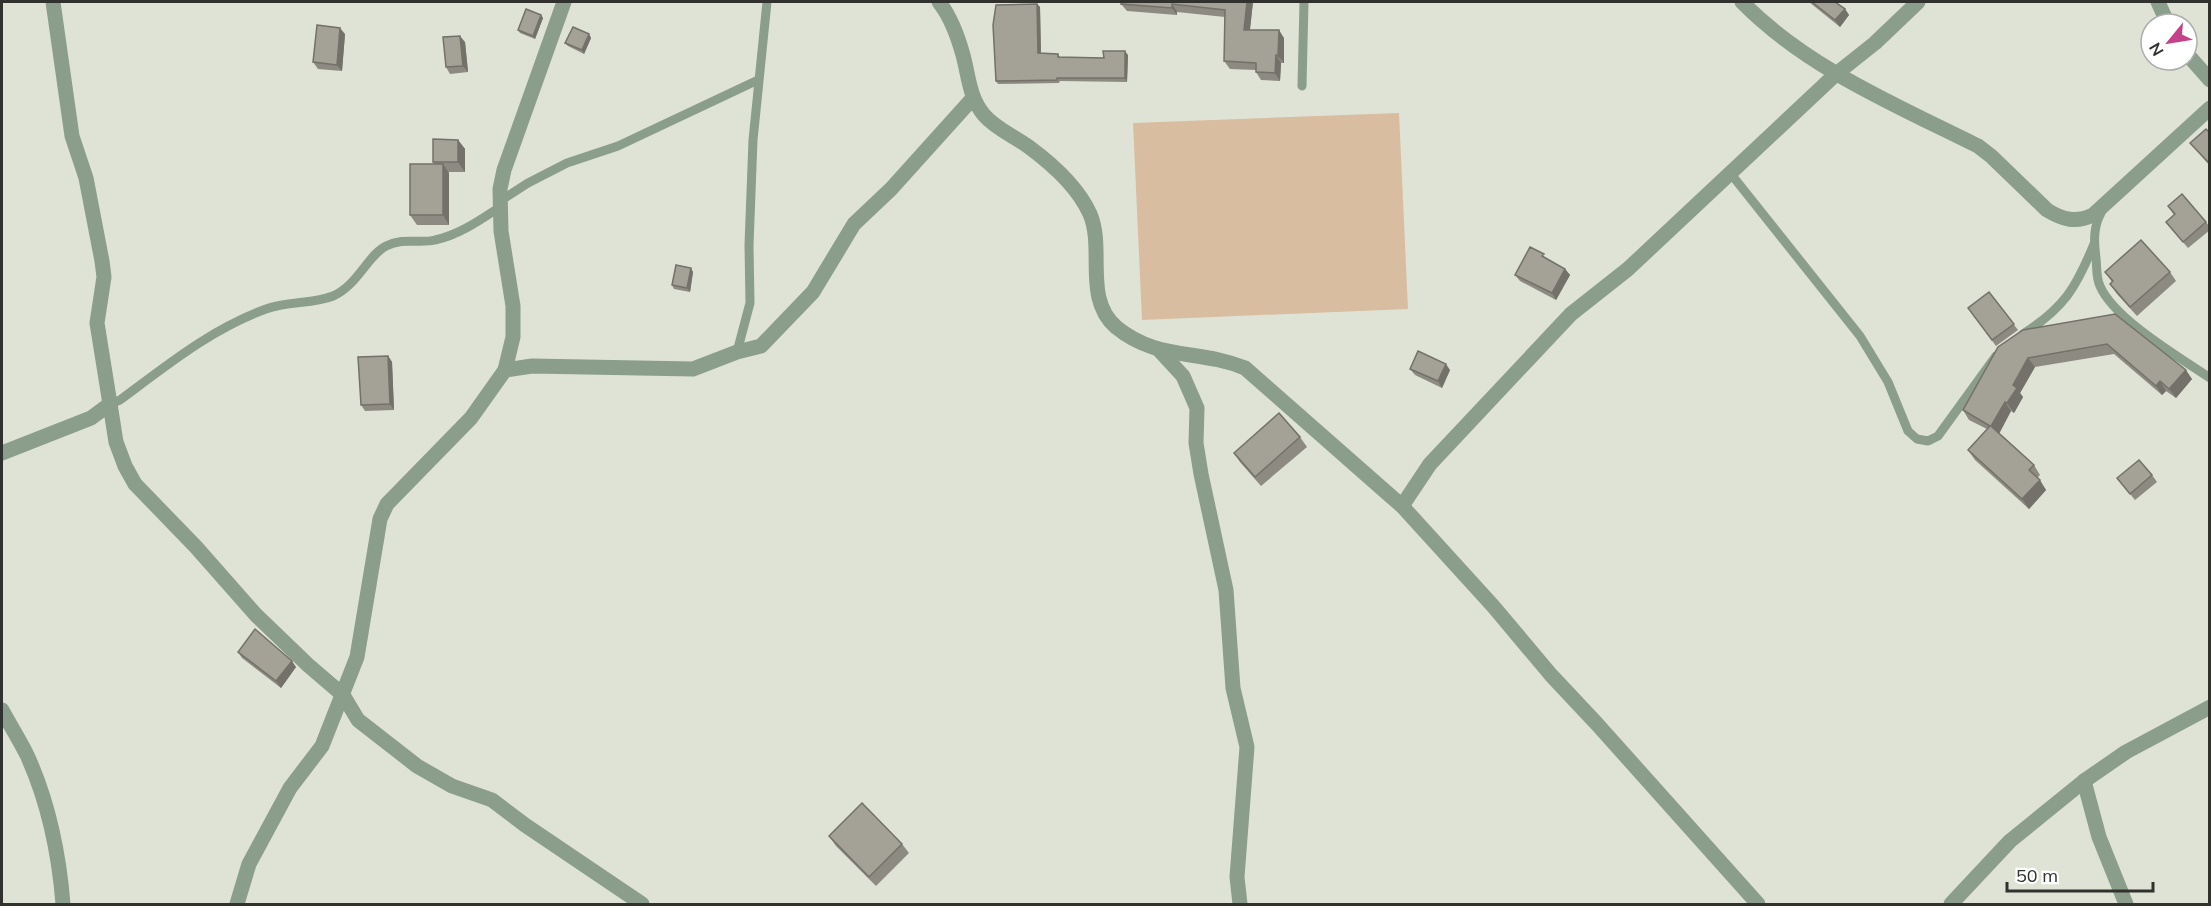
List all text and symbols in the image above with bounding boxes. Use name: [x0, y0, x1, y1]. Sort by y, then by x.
north arrow: [2139, 12, 2199, 72]
text: N: [2144, 39, 2168, 60]
scale bar: [2007, 855, 2152, 893]
text: 50 m: [2016, 864, 2058, 887]

